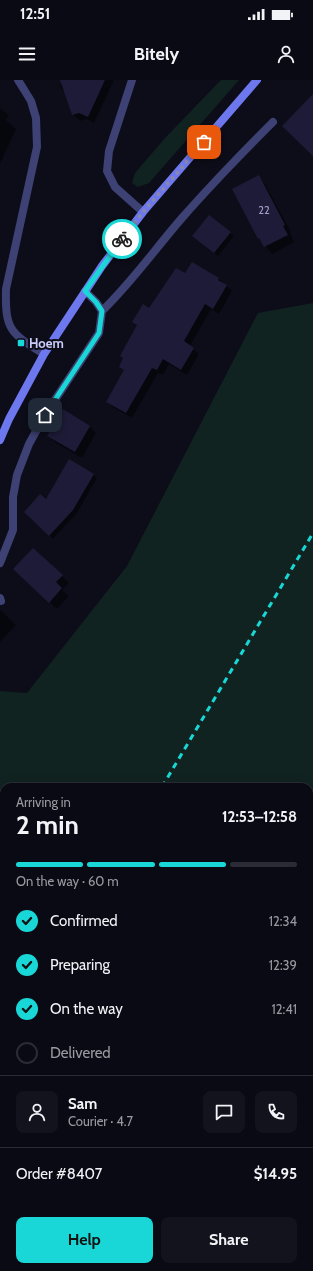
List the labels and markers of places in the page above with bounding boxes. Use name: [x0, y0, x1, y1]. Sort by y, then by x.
pin: [187, 125, 221, 159]
place label: Hoem: [29, 335, 64, 351]
marker: Hoem: [16, 338, 26, 348]
pin: [28, 398, 62, 432]

